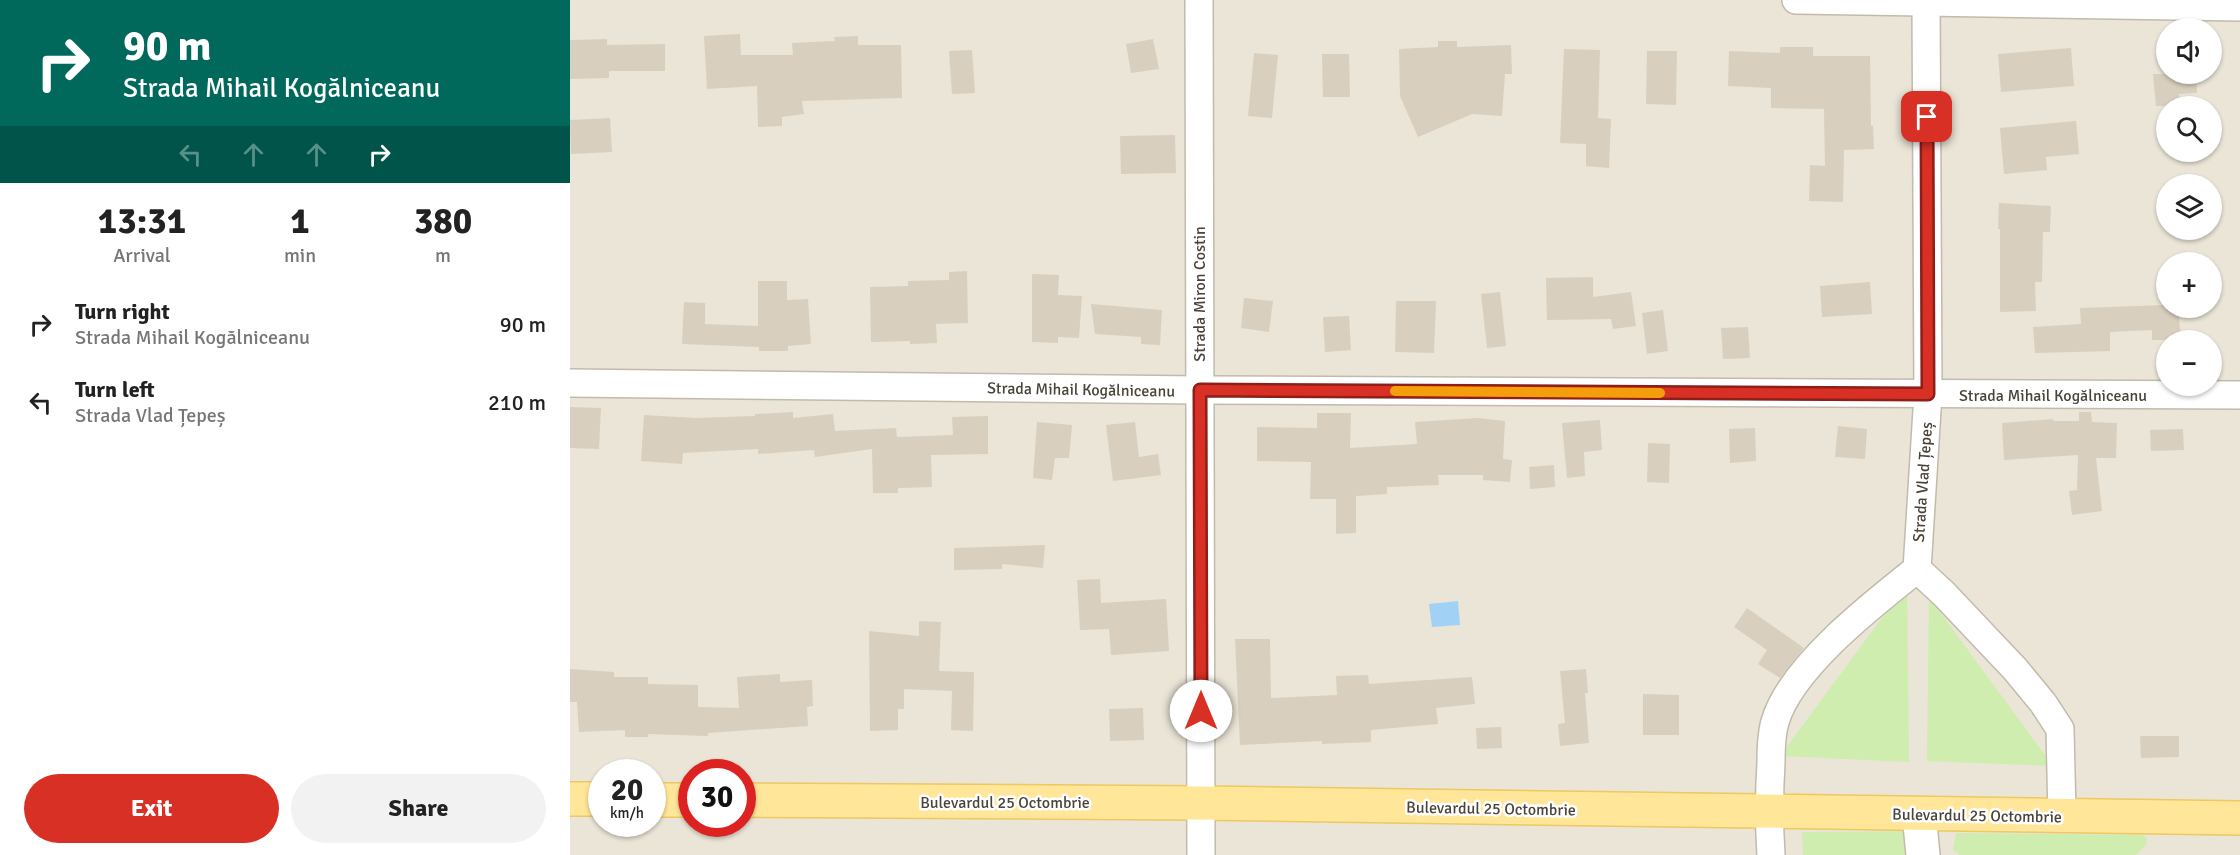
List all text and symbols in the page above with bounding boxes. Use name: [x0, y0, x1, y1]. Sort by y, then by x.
map controls: [2156, 18, 2222, 396]
button: sound: [2156, 18, 2222, 84]
text: 90 m: [123, 21, 212, 72]
icon: right: [24, 24, 102, 102]
text: Strada Mihail Kogălniceanu: [123, 72, 440, 105]
pin: [1901, 91, 1952, 142]
button: search: [2156, 96, 2222, 162]
icon: arrive: [1910, 100, 1943, 133]
icon: left: [174, 138, 207, 171]
icon: ahead: [237, 138, 270, 171]
icon: ahead: [300, 138, 333, 171]
icon: right: [363, 138, 396, 171]
button: layers: [2156, 174, 2222, 240]
text: 13:31: [98, 199, 186, 244]
text: 1: [290, 199, 310, 244]
text: 380: [414, 199, 472, 244]
street label: Strada Miron Costin: [1190, 226, 1210, 362]
text: Arrival: [113, 243, 171, 268]
text: min: [284, 243, 316, 268]
text: m: [435, 243, 451, 268]
button: +: [2156, 252, 2222, 318]
text: Turn right: [75, 298, 170, 325]
icon: right: [24, 308, 57, 341]
text: 90 m: [500, 311, 546, 338]
text: Strada Mihail Kogălniceanu: [75, 325, 310, 350]
button: −: [2156, 330, 2222, 396]
text: Turn left: [75, 376, 155, 403]
street label: Strada Mihail Kogălniceanu: [987, 378, 1175, 402]
icon: left: [24, 386, 57, 419]
street label: Strada Mihail Kogălniceanu: [1959, 386, 2147, 406]
text: 210 m: [488, 389, 546, 416]
text: Strada Vlad Țepeș: [75, 403, 226, 428]
street label: Strada Vlad Țepeș: [1909, 421, 1937, 543]
position arrow: [1169, 679, 1233, 743]
speed limit sign: 30: [678, 759, 756, 837]
text: 20: [611, 772, 643, 809]
button: Exit: [24, 774, 279, 843]
button: Share: [291, 774, 546, 843]
street label: Bulevardul 25 Octombrie: [920, 793, 1090, 813]
street label: Bulevardul 25 Octombrie: [1406, 798, 1576, 820]
text: km/h: [610, 804, 644, 822]
street label: Bulevardul 25 Octombrie: [1892, 805, 2062, 827]

